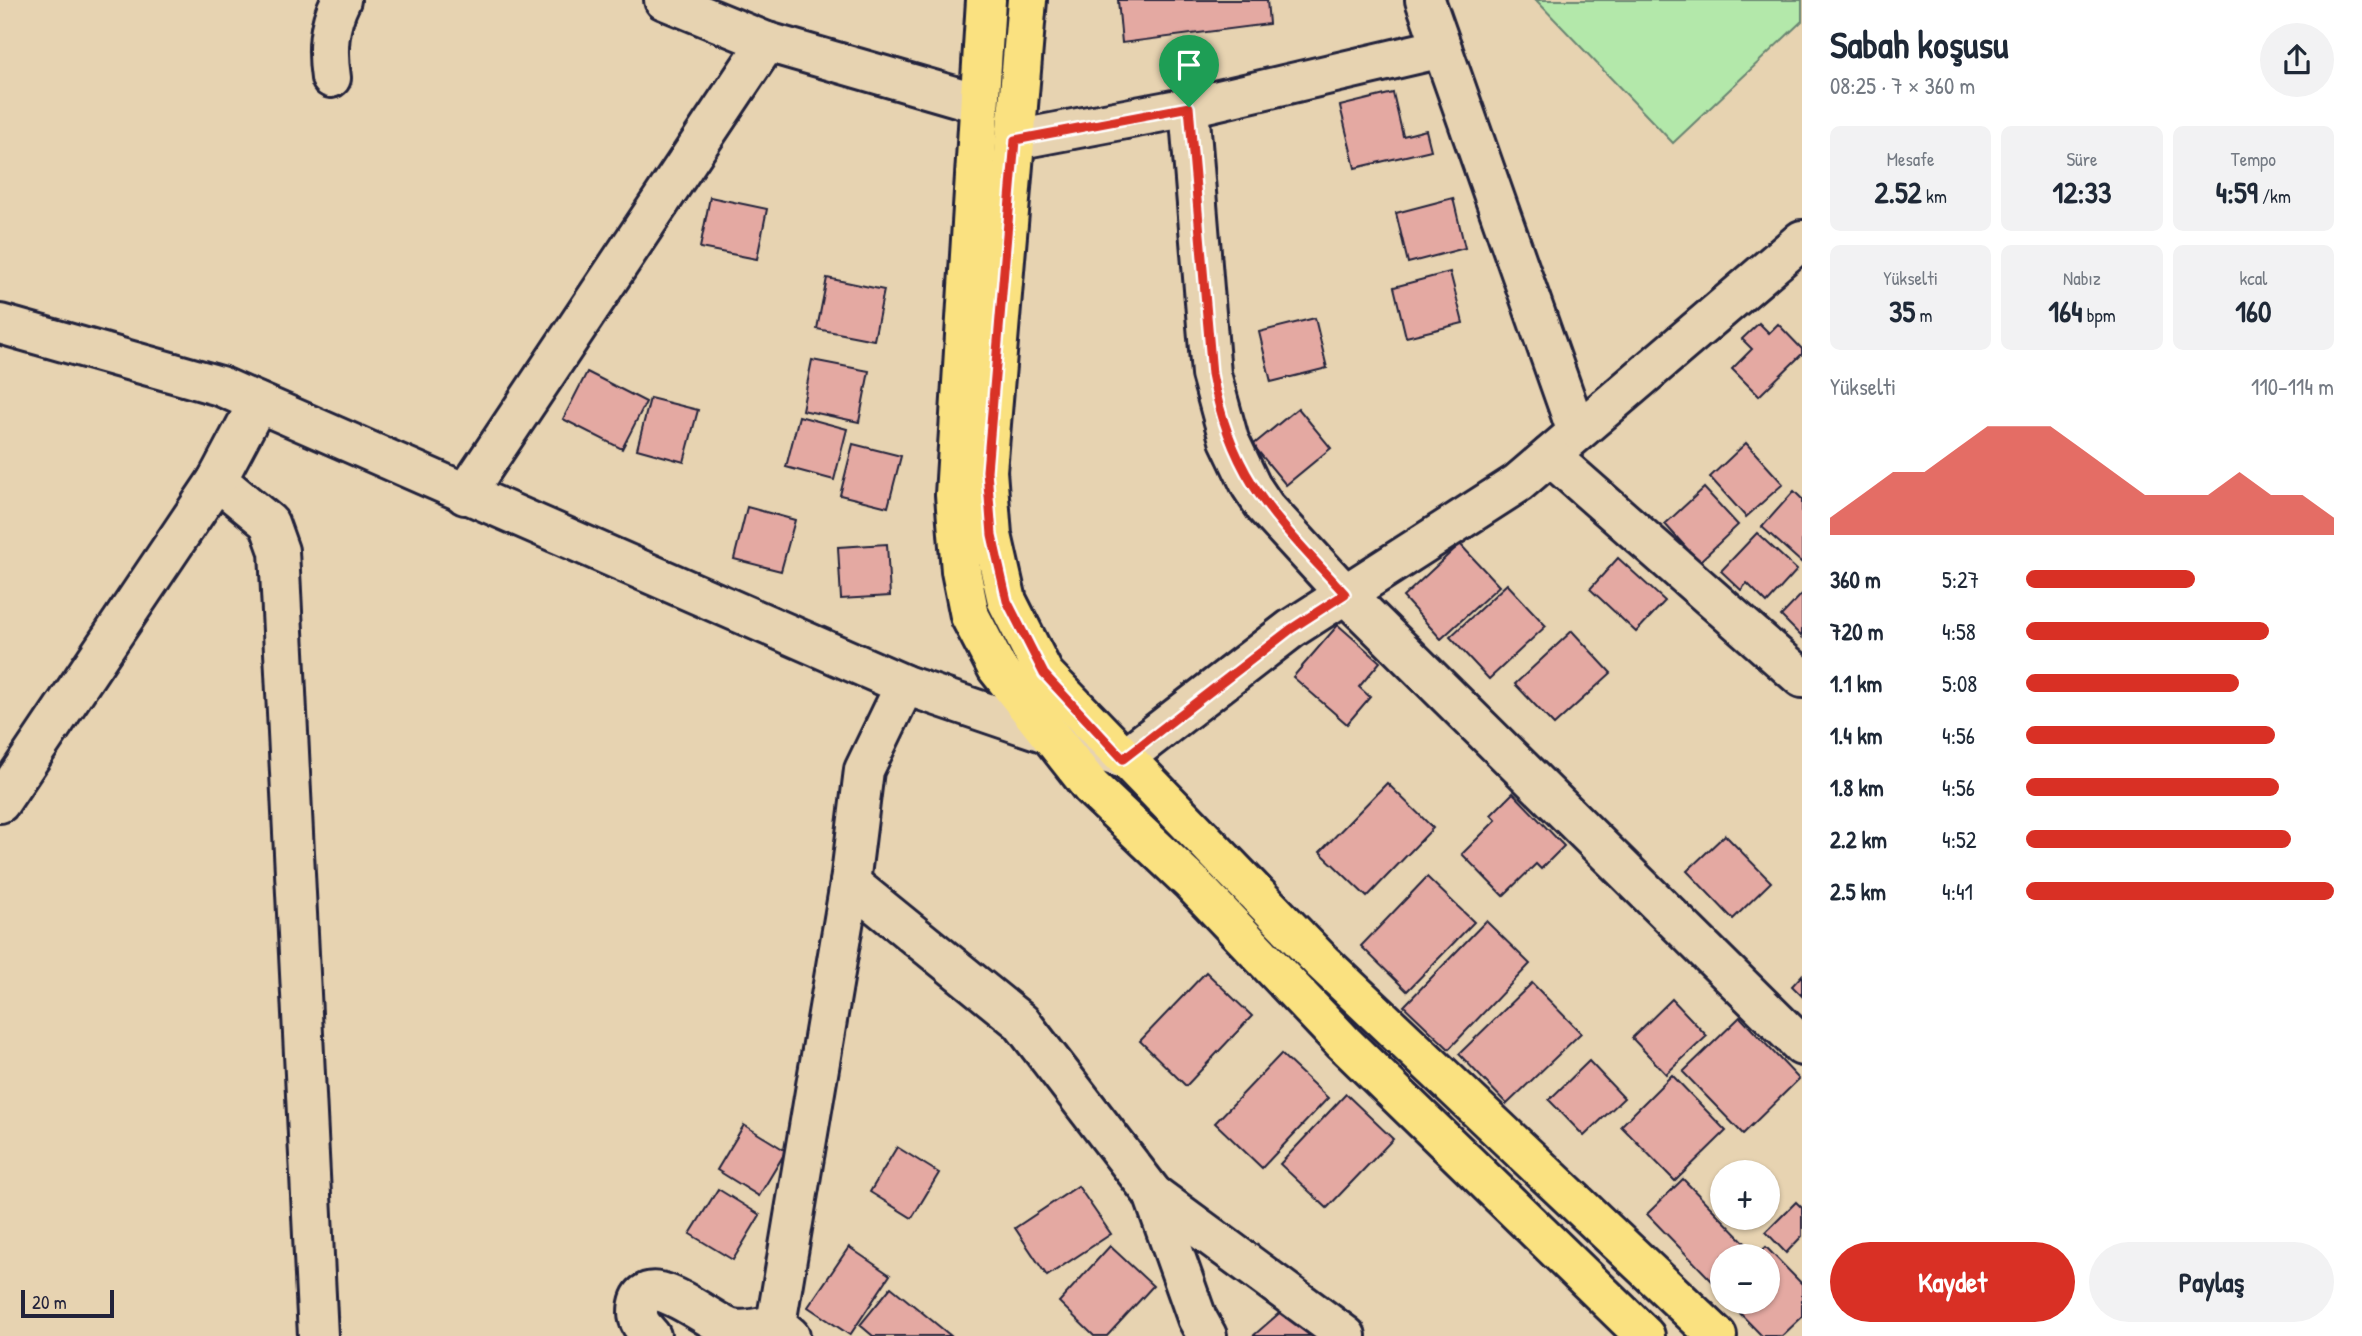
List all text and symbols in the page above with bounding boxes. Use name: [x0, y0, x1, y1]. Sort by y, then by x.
text: Sabah koşusu: [1830, 18, 2008, 70]
button: share: [2260, 23, 2334, 97]
pin: [1159, 35, 1219, 107]
icon: arrive: [1170, 46, 1208, 84]
text: 08:25 · 7 × 360 m: [1830, 70, 1975, 101]
text: Mesafe: [1887, 146, 1935, 172]
text: Süre: [2066, 146, 2098, 172]
text: Tempo: [2231, 146, 2276, 172]
text: 2.52: [1874, 172, 1922, 212]
text: 12:33: [2053, 172, 2111, 212]
text: 4:59: [2216, 172, 2258, 212]
text: km: [1922, 183, 1947, 209]
text: /km: [2258, 183, 2291, 209]
text: Yükselti: [1883, 265, 1938, 291]
text: Nabız: [2063, 265, 2101, 291]
text: kcal: [2239, 265, 2267, 291]
text: 35: [1889, 291, 1915, 331]
text: 164: [2048, 291, 2082, 331]
text: 160: [2235, 291, 2271, 331]
text: m: [1915, 302, 1932, 328]
text: bpm: [2082, 302, 2116, 328]
text: Yükselti: [1830, 371, 1896, 402]
text: 110–114 m: [2251, 371, 2334, 402]
text: 360 m: [1830, 564, 1881, 595]
text: 5:27: [1942, 564, 1979, 595]
text: 720 m: [1830, 616, 1883, 647]
text: 4:58: [1942, 616, 1976, 647]
text: 1.1 km: [1830, 668, 1882, 699]
text: 5:08: [1942, 668, 1977, 699]
text: 1.4 km: [1830, 720, 1882, 751]
text: 4:56: [1942, 720, 1975, 751]
text: 1.8 km: [1830, 772, 1884, 803]
text: 4:56: [1942, 772, 1975, 803]
text: 2.2 km: [1830, 824, 1887, 855]
text: 4:52: [1942, 824, 1976, 855]
text: 2.5 km: [1830, 876, 1886, 907]
text: 4:41: [1942, 876, 1973, 907]
map controls: [1710, 1160, 1780, 1314]
button: +: [1710, 1160, 1780, 1230]
button: Kaydet: [1830, 1242, 2075, 1322]
button: Paylaş: [2089, 1242, 2334, 1322]
button: −: [1710, 1244, 1780, 1314]
scale bar: [21, 1287, 114, 1319]
text: 20 m: [32, 1289, 67, 1315]

